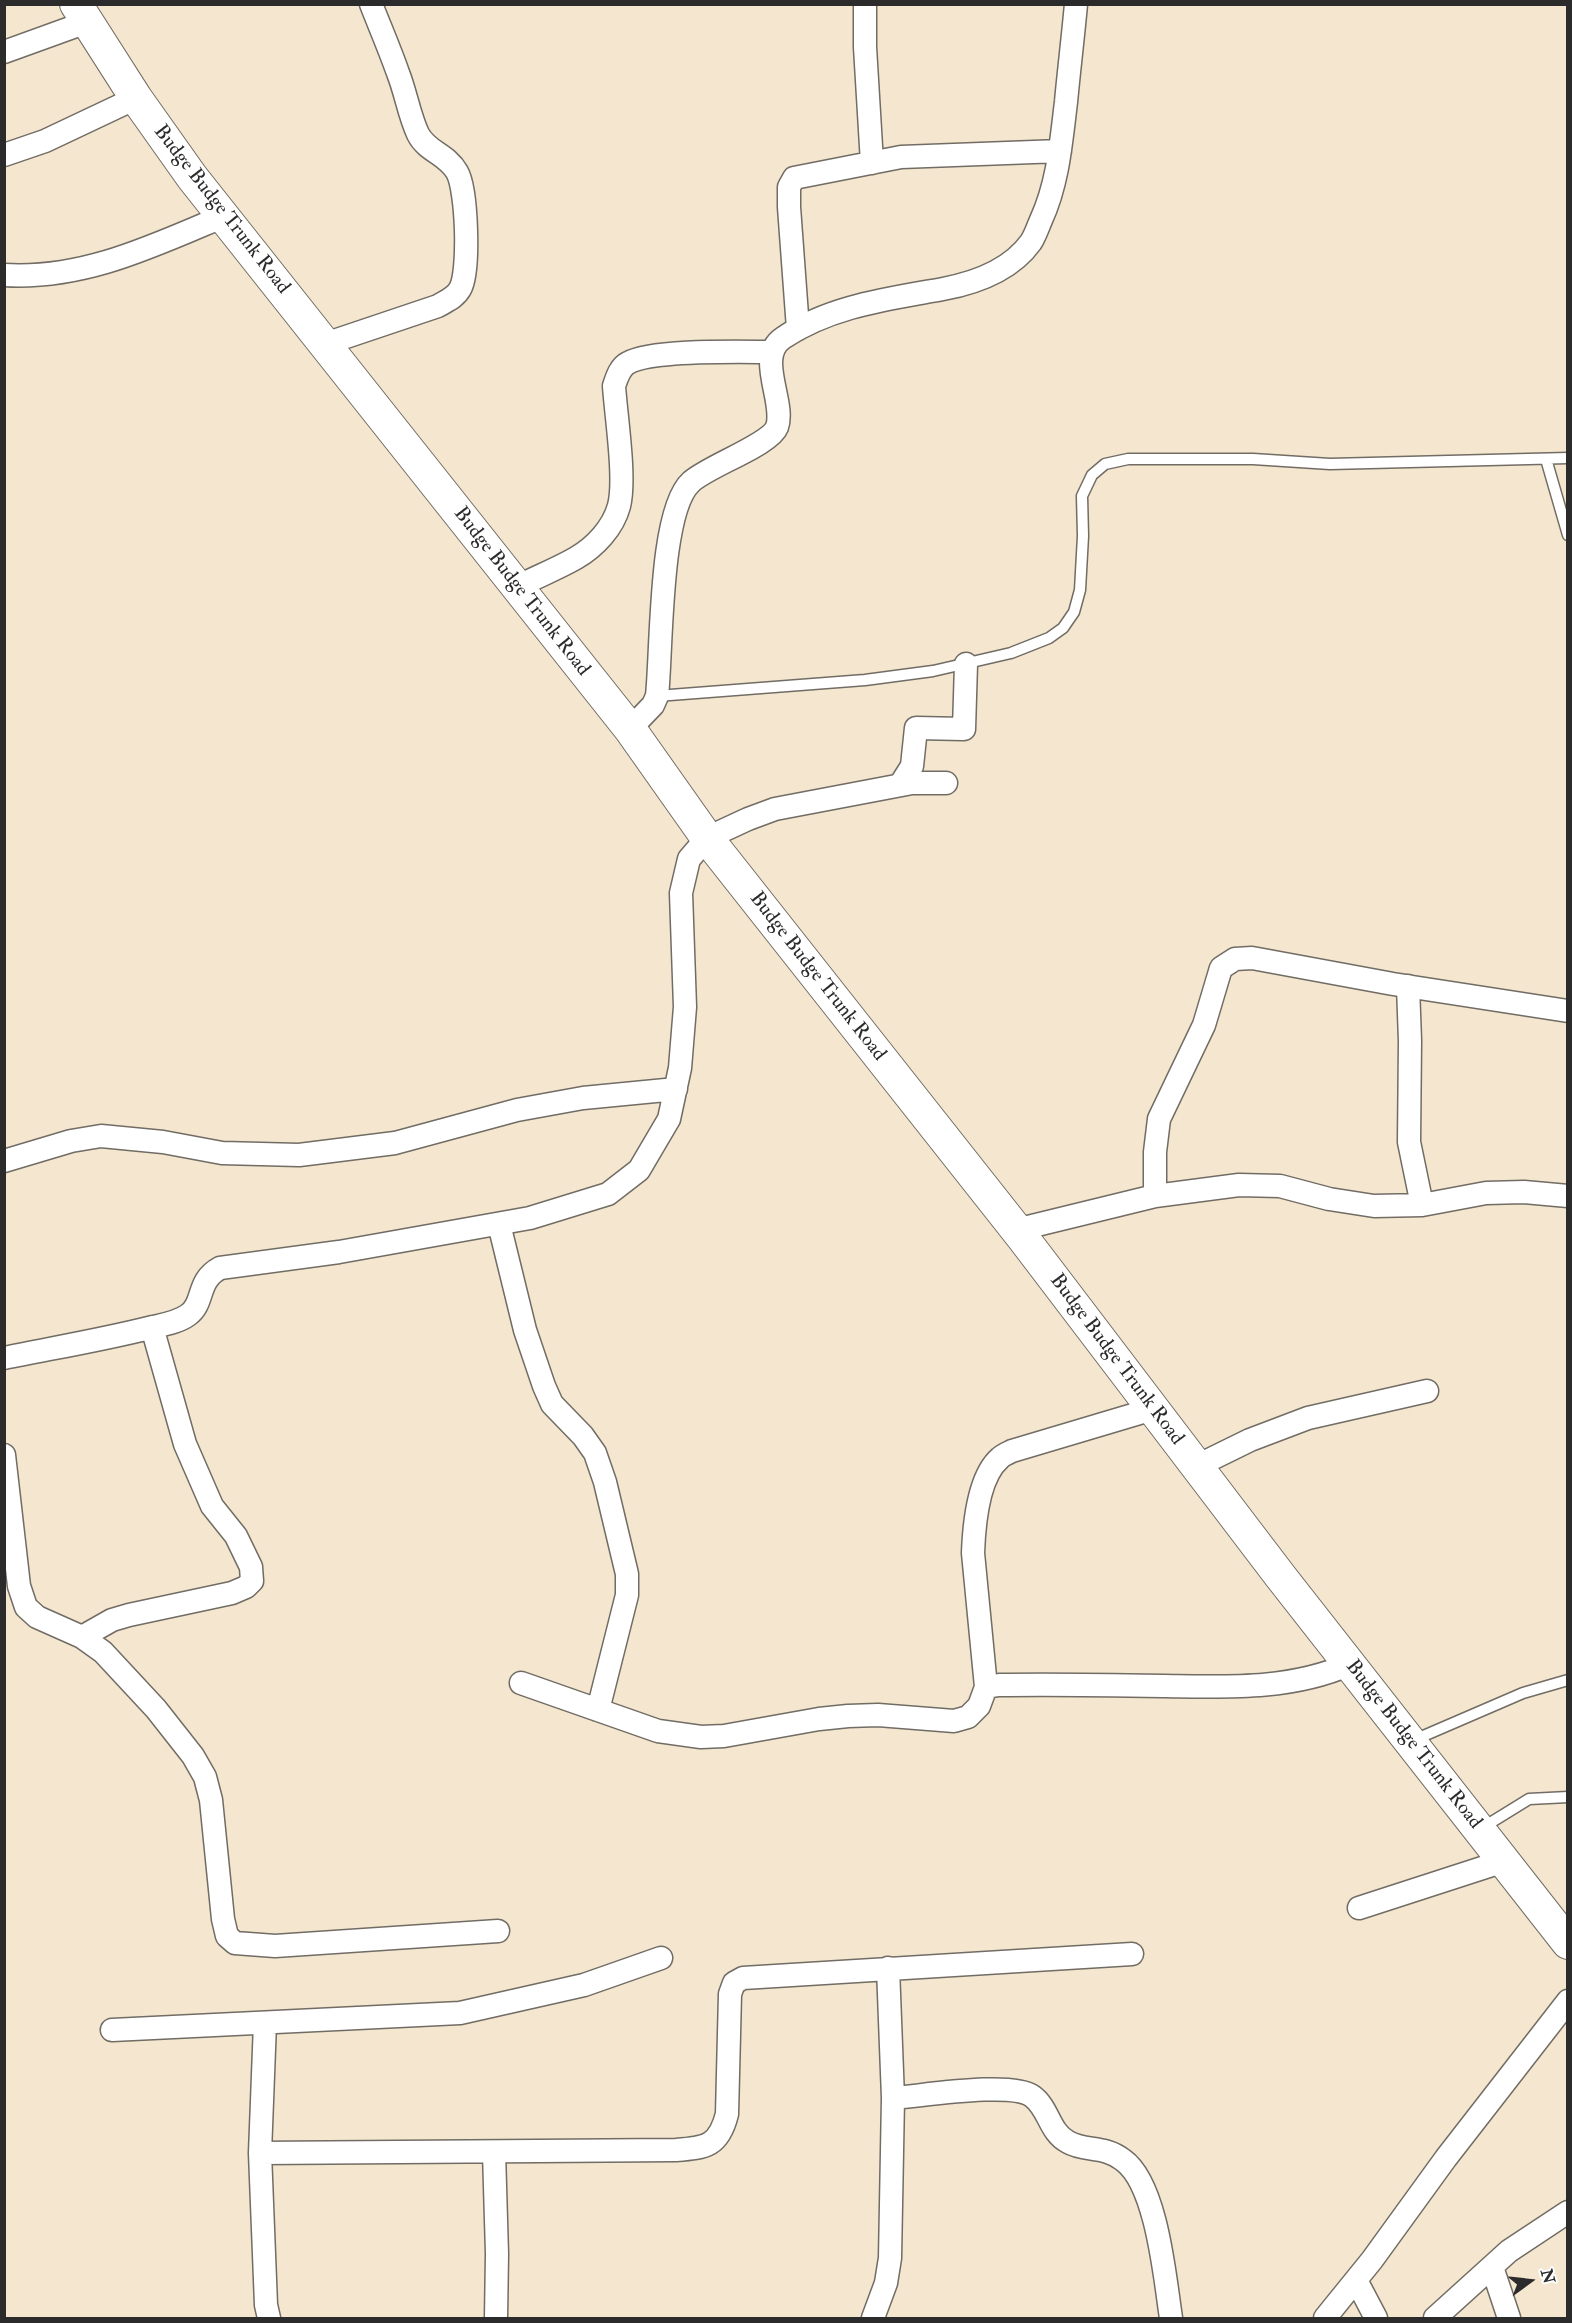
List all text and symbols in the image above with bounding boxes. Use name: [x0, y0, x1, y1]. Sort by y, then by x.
street label: Budge Budge Trunk Road: [148, 121, 294, 299]
street label: Budge Budge Trunk Road: [448, 503, 594, 681]
street label: Budge Budge Trunk Road: [744, 888, 890, 1066]
street label: Budge Budge Trunk Road: [1044, 1270, 1188, 1450]
street label: Budge Budge Trunk Road: [1340, 1656, 1486, 1834]
north arrow: [1500, 2251, 1560, 2311]
text: N: [1536, 2267, 1559, 2286]

